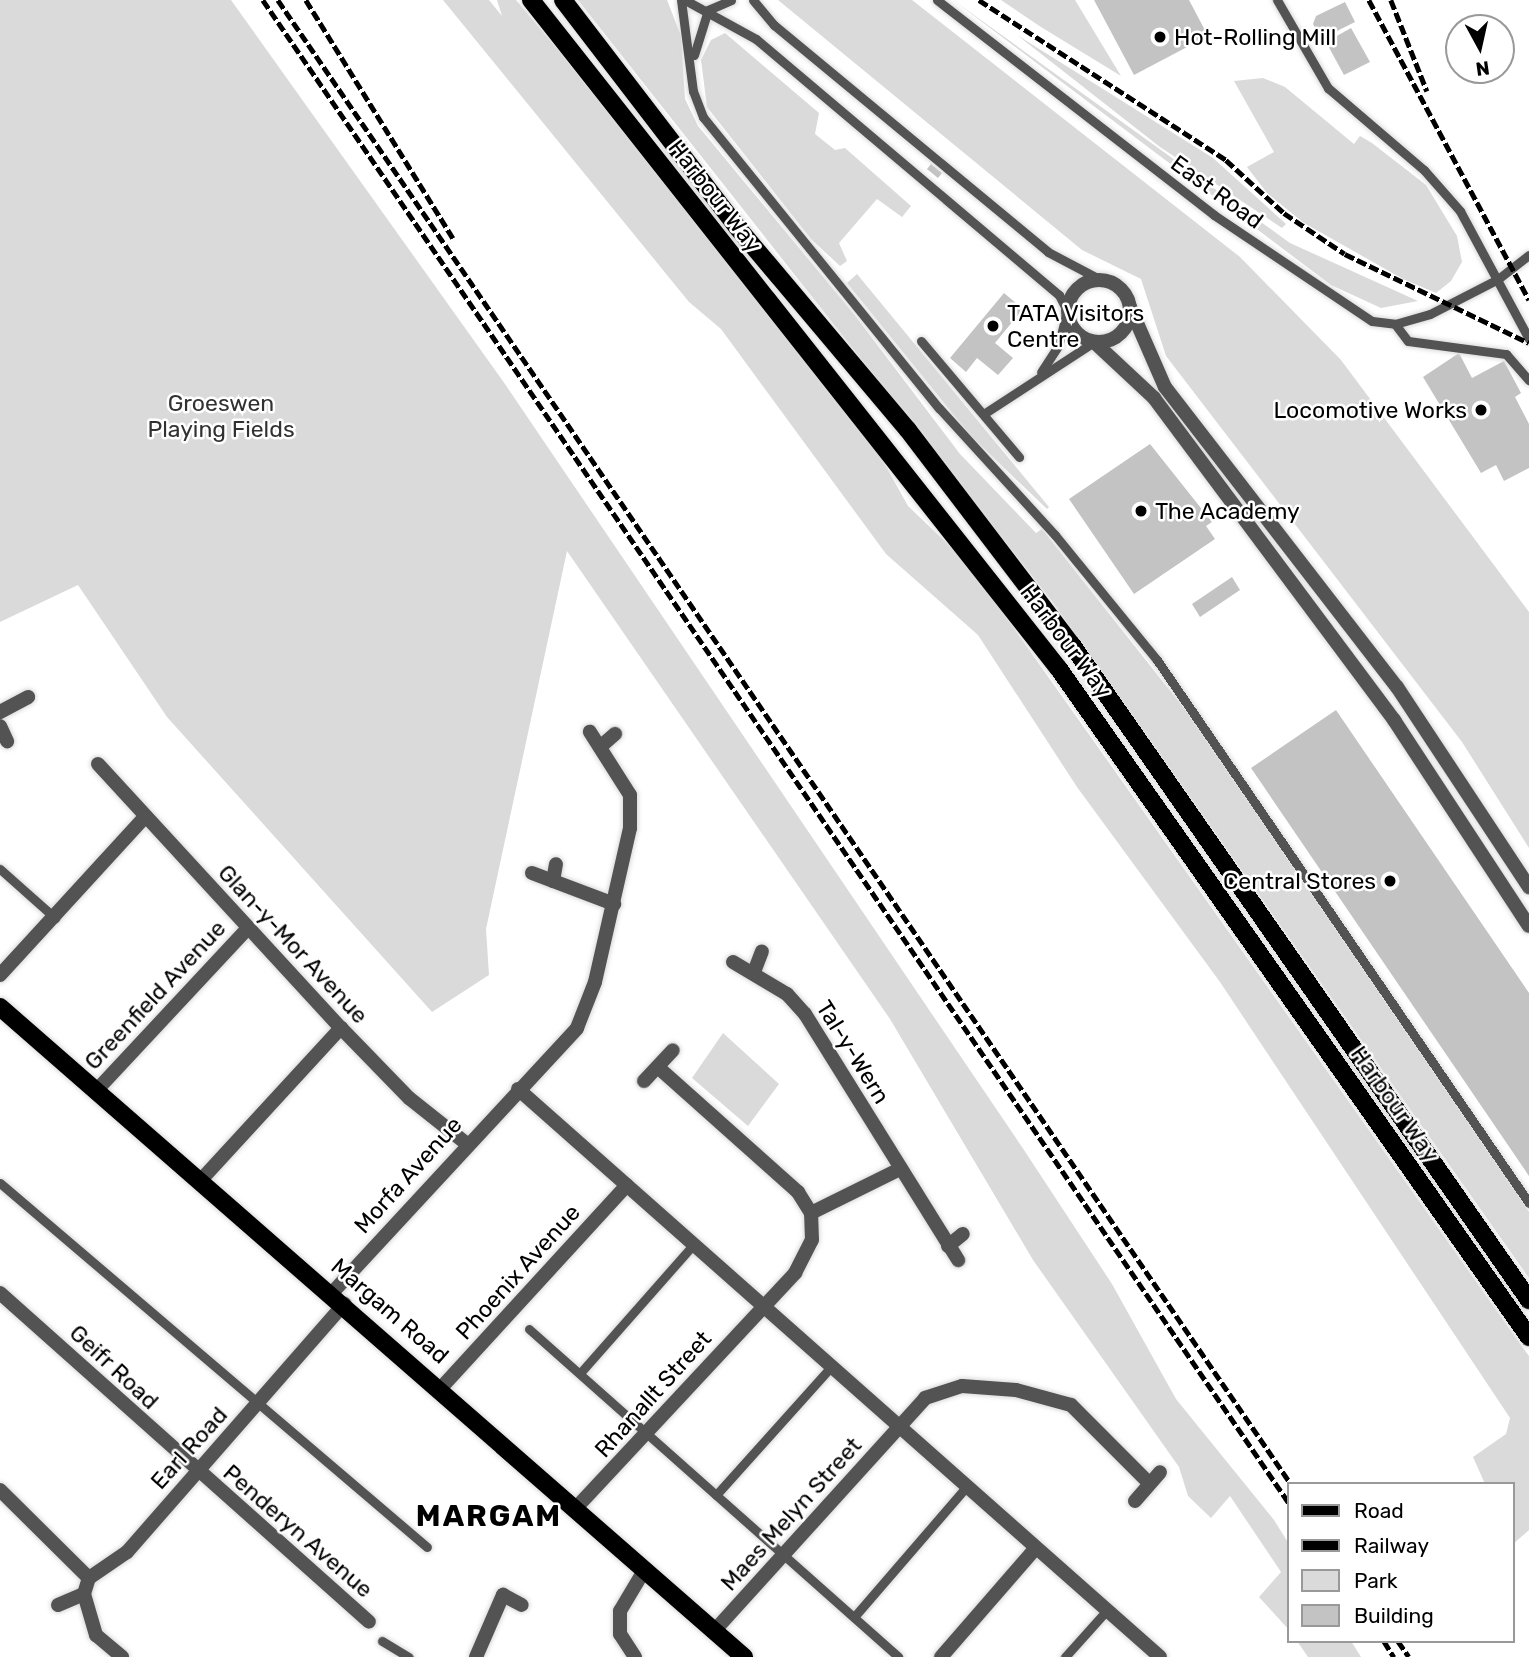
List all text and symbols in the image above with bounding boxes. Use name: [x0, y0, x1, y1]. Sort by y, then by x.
north arrow: [1445, 14, 1515, 84]
place label: Hot-Rolling Mill: [1174, 23, 1336, 51]
marker: Hot-Rolling Mill: [1152, 29, 1168, 45]
text: N: [1474, 56, 1491, 81]
street label: Harbour Way: [662, 134, 768, 258]
street label: East Road: [1165, 149, 1269, 235]
place label: TATA Visitors Centre: [1007, 299, 1146, 353]
marker: TATA Visitors Centre: [985, 318, 1001, 334]
park label: Groeswen Playing Fields: [147, 389, 295, 443]
place label: Locomotive Works: [1273, 396, 1467, 424]
marker: Locomotive Works: [1473, 402, 1489, 418]
place label: The Academy: [1155, 497, 1300, 525]
marker: The Academy: [1133, 503, 1149, 519]
street label: Harbour Way: [1014, 578, 1118, 704]
street label: Glan-y-Mor Avenue: [212, 859, 374, 1029]
place label: Central Stores: [1223, 867, 1376, 895]
marker: Central Stores: [1382, 873, 1398, 889]
street label: Greenfield Avenue: [79, 914, 231, 1076]
street label: Tal-y-Wern: [810, 995, 896, 1109]
street label: Harbour Way: [1345, 1040, 1445, 1168]
street label: Morfa Avenue: [348, 1111, 468, 1239]
street label: Phoenix Avenue: [450, 1199, 586, 1345]
street label: Margam Road: [326, 1253, 454, 1369]
street label: Geifr Road: [64, 1319, 164, 1415]
street label: Rhanallt Street: [589, 1325, 717, 1463]
street label: Earl Road: [145, 1401, 233, 1495]
street label: Maes Melyn Street: [715, 1432, 867, 1596]
street label: Penderyn Avenue: [217, 1458, 379, 1604]
legend: [1288, 1482, 1515, 1643]
district label: MARGAM: [417, 1498, 561, 1534]
text: Road: [1354, 1498, 1404, 1523]
text: Railway: [1354, 1533, 1429, 1558]
text: Park: [1354, 1568, 1398, 1593]
text: Building: [1354, 1603, 1434, 1628]

